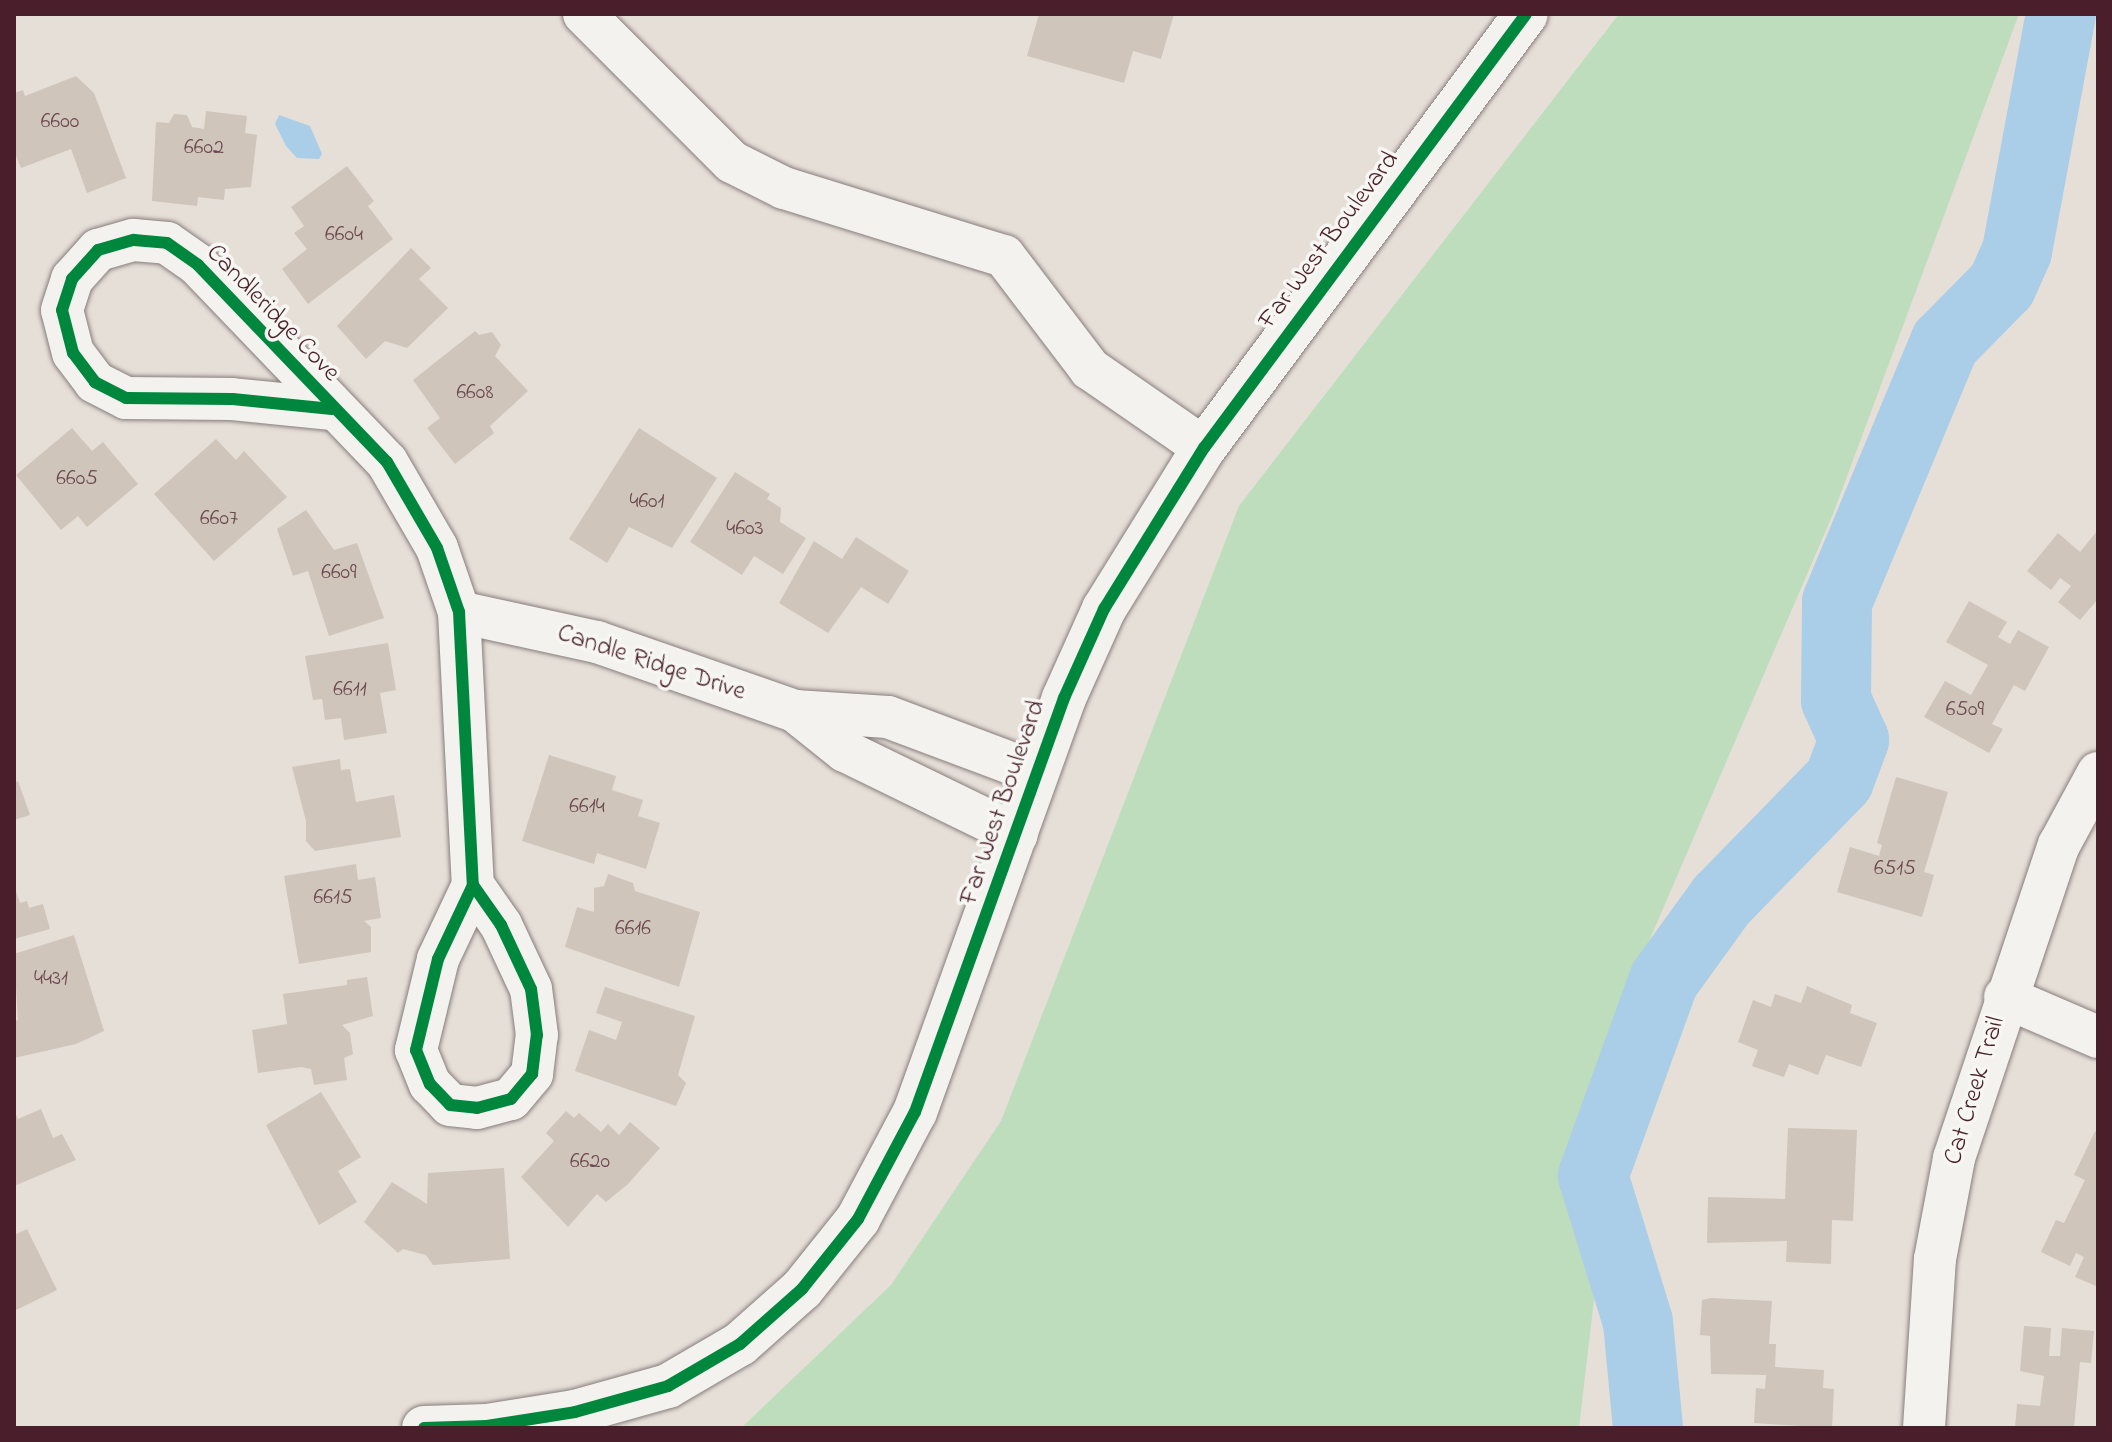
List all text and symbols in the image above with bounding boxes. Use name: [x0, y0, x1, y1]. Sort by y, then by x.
house number: 6600: [41, 110, 79, 136]
house number: 6602: [184, 136, 224, 162]
street label: Far West Boulevard: [1253, 146, 1407, 336]
house number: 6604: [325, 223, 363, 249]
street label: Candleridge Cove: [199, 239, 345, 389]
house number: 6608: [456, 381, 494, 407]
house number: 6605: [56, 467, 98, 493]
house number: 4601: [629, 490, 665, 516]
house number: 6607: [200, 507, 238, 533]
house number: 4603: [726, 517, 764, 543]
house number: 6609: [321, 561, 357, 587]
street label: Candle Ridge Drive: [553, 619, 749, 709]
house number: 6611: [333, 678, 367, 704]
street label: Far West Boulevard: [954, 697, 1054, 909]
house number: 6509: [1946, 698, 1984, 724]
house number: 6614: [569, 795, 605, 821]
house number: 6515: [1874, 857, 1916, 883]
house number: 6615: [314, 886, 352, 912]
house number: 6616: [615, 917, 651, 943]
house number: 4431: [34, 967, 68, 993]
street label: Cat Creek Trail: [1939, 1013, 2013, 1169]
house number: 6620: [570, 1150, 610, 1176]

